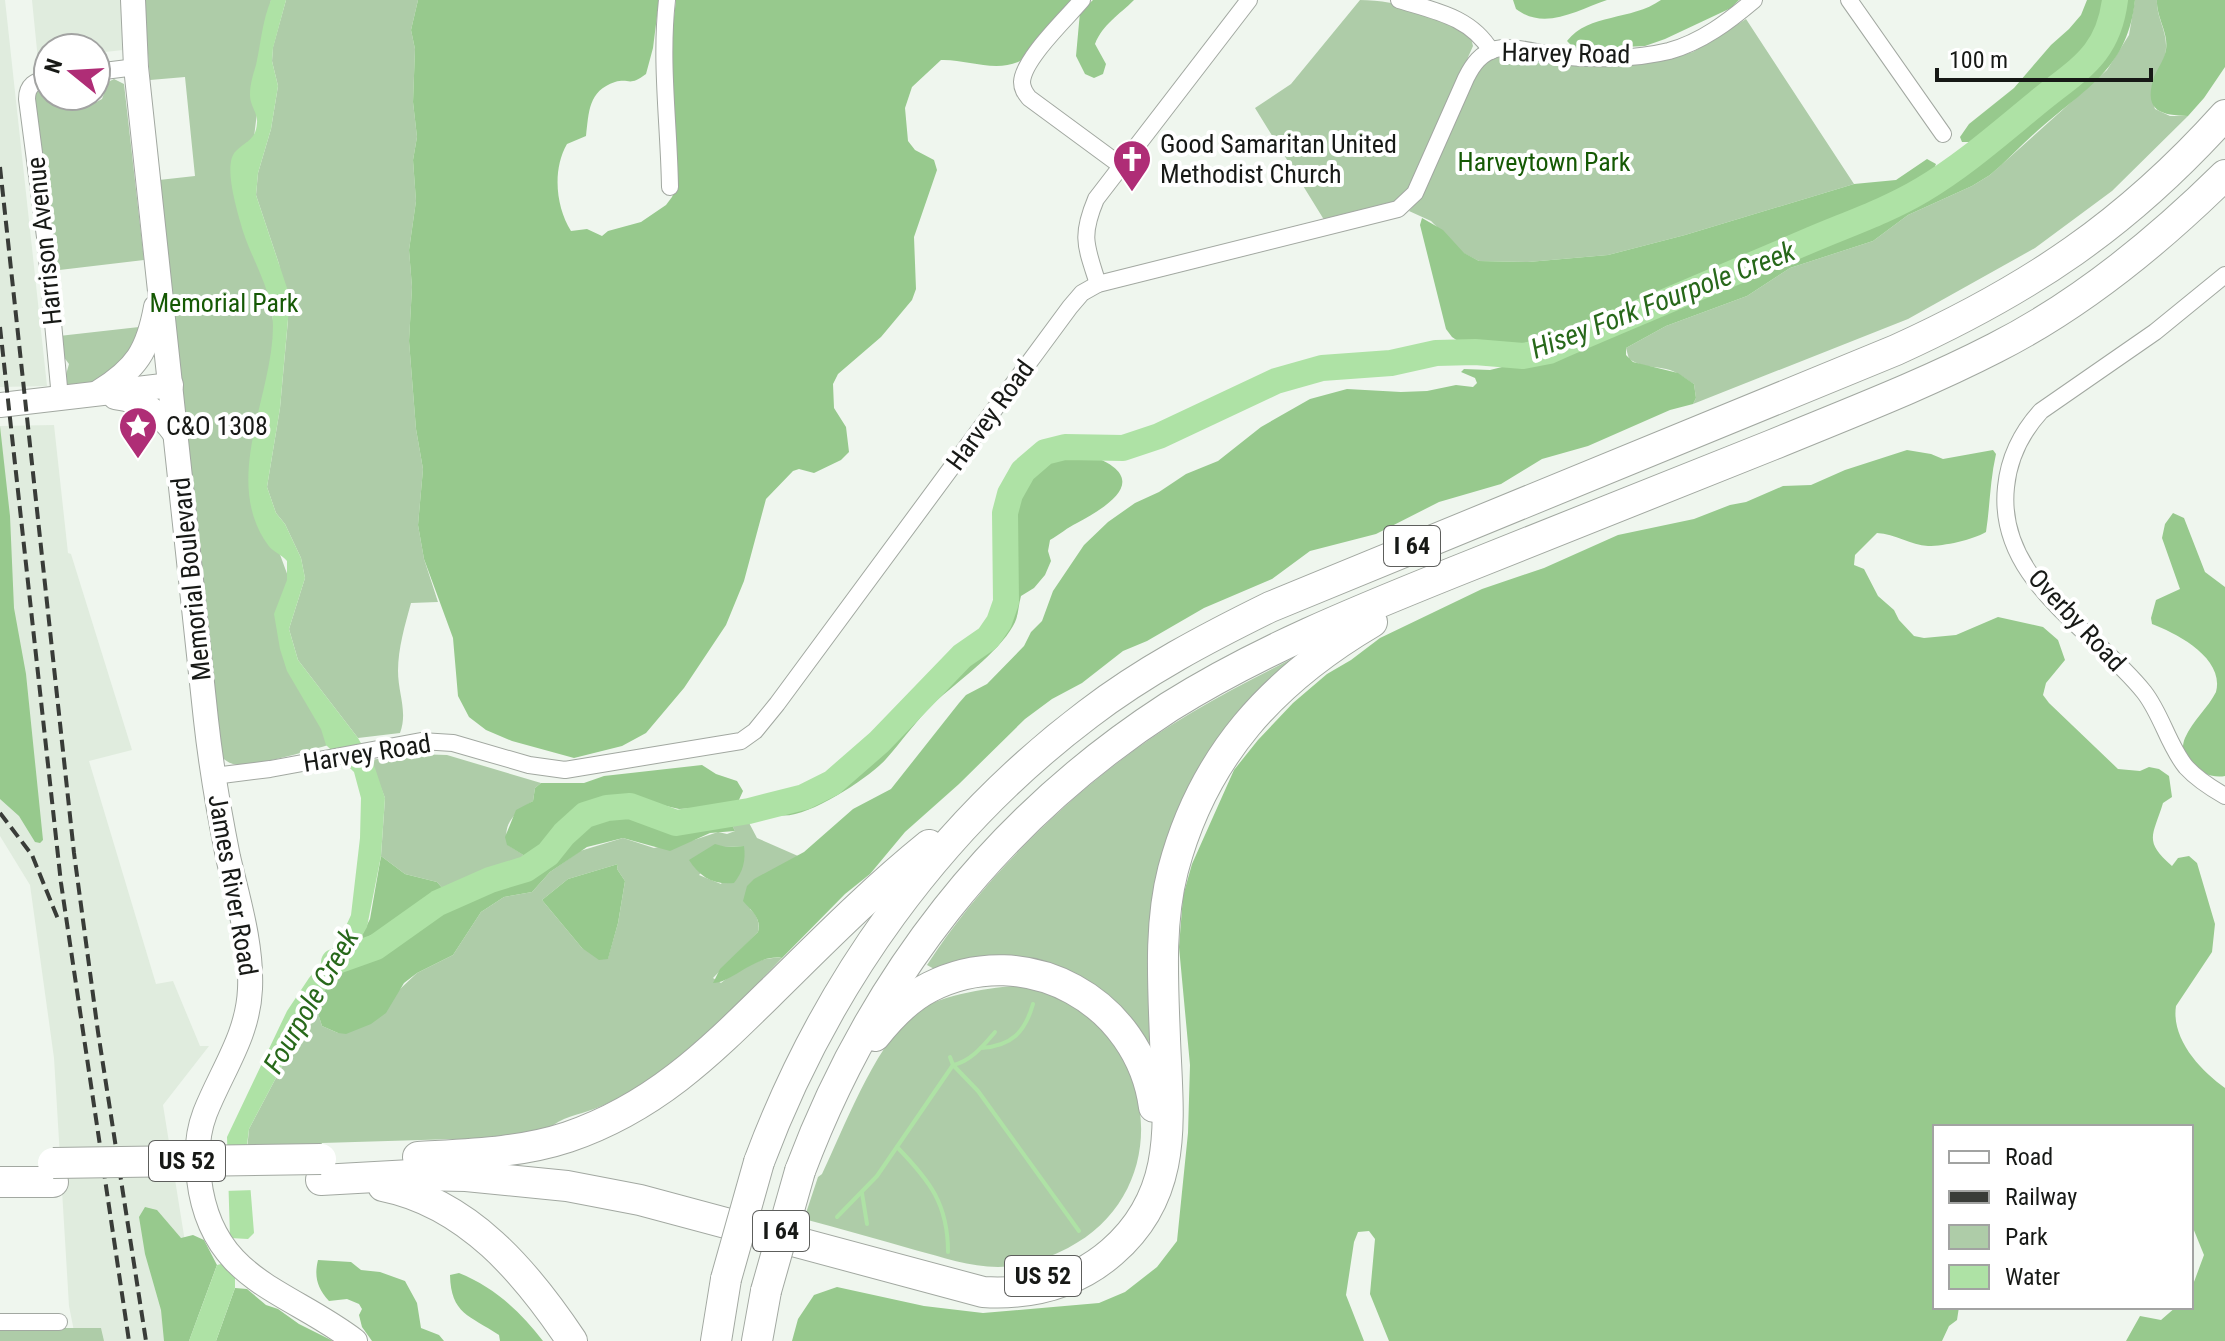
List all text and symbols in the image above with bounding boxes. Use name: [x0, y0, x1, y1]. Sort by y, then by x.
north arrow: [32, 32, 112, 112]
scale bar: [1937, 32, 2151, 82]
street label: Harvey Road: [1501, 37, 1631, 69]
text: 100 m: [1949, 46, 2008, 74]
text: N: [39, 56, 67, 76]
place label: Good Samaritan United Methodist Church: [1160, 129, 1397, 189]
church icon: Good Samaritan United Methodist Church: [1111, 138, 1153, 193]
park label: Harveytown Park: [1458, 147, 1631, 177]
street label: Harrison Avenue: [20, 156, 68, 326]
water label: Hisey Fork Fourpole Creek: [1526, 234, 1800, 366]
park label: Memorial Park: [149, 288, 299, 318]
street label: Harvey Road: [940, 354, 1040, 476]
place icon: C&O 1308: [117, 405, 159, 460]
place label: C&O 1308: [166, 411, 268, 441]
street label: Memorial Boulevard: [165, 476, 217, 682]
road number: I 64: [1384, 526, 1440, 566]
street label: Overby Road: [2022, 563, 2132, 677]
street label: Harvey Road: [301, 728, 433, 778]
street label: James River Road: [202, 792, 264, 978]
water label: Fourpole Creek: [256, 922, 366, 1079]
legend: [1933, 1125, 2193, 1309]
road number: US 52: [149, 1141, 225, 1181]
text: Road: [2005, 1143, 2053, 1171]
text: Railway: [2005, 1183, 2077, 1211]
road number: I 64: [753, 1211, 809, 1251]
text: Park: [2005, 1223, 2048, 1251]
road number: US 52: [1005, 1256, 1081, 1296]
text: Water: [2005, 1263, 2060, 1291]

